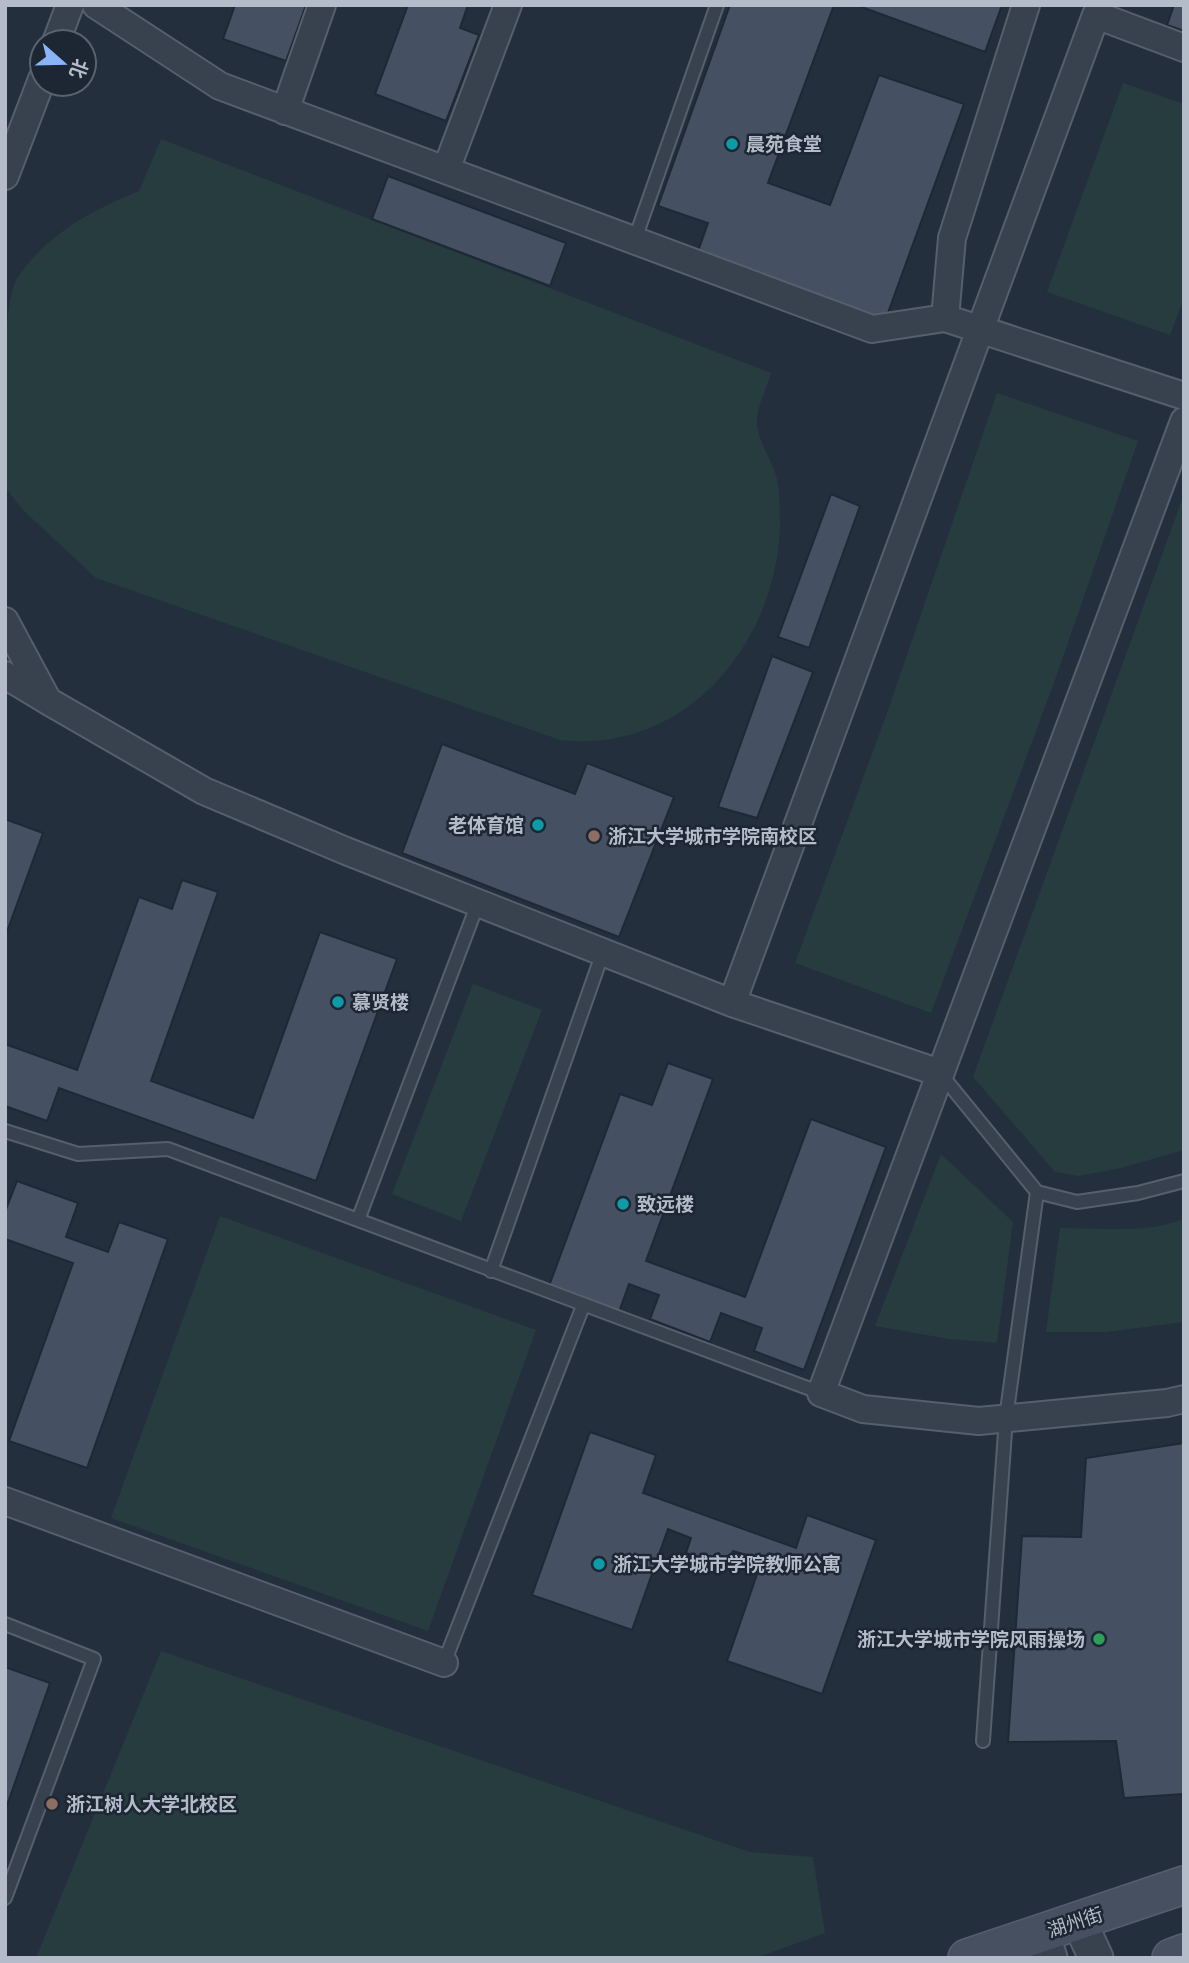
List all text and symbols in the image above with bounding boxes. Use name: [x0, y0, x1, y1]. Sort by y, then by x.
north arrow: [28, 28, 98, 98]
text: 北: [64, 56, 93, 82]
place label: 晨苑食堂: [746, 133, 822, 156]
marker: 晨苑食堂: [724, 136, 740, 152]
place label: 老体育馆: [448, 814, 524, 837]
marker: 老体育馆: [530, 817, 546, 833]
place label: 浙江大学城市学院南校区: [608, 825, 817, 848]
marker: 浙江大学城市学院南校区: [586, 828, 602, 844]
place label: 慕贤楼: [352, 991, 409, 1014]
marker: 慕贤楼: [330, 994, 346, 1010]
place label: 致远楼: [637, 1193, 694, 1216]
marker: 致远楼: [615, 1196, 631, 1212]
place label: 浙江大学城市学院教师公寓: [613, 1553, 841, 1576]
marker: 浙江大学城市学院教师公寓: [591, 1556, 607, 1572]
place label: 浙江大学城市学院风雨操场: [857, 1628, 1085, 1651]
marker: 浙江大学城市学院风雨操场: [1091, 1631, 1107, 1647]
place label: 浙江树人大学北校区: [66, 1793, 237, 1816]
marker: 浙江树人大学北校区: [44, 1796, 60, 1812]
street label: 湖州街: [1044, 1903, 1106, 1942]

